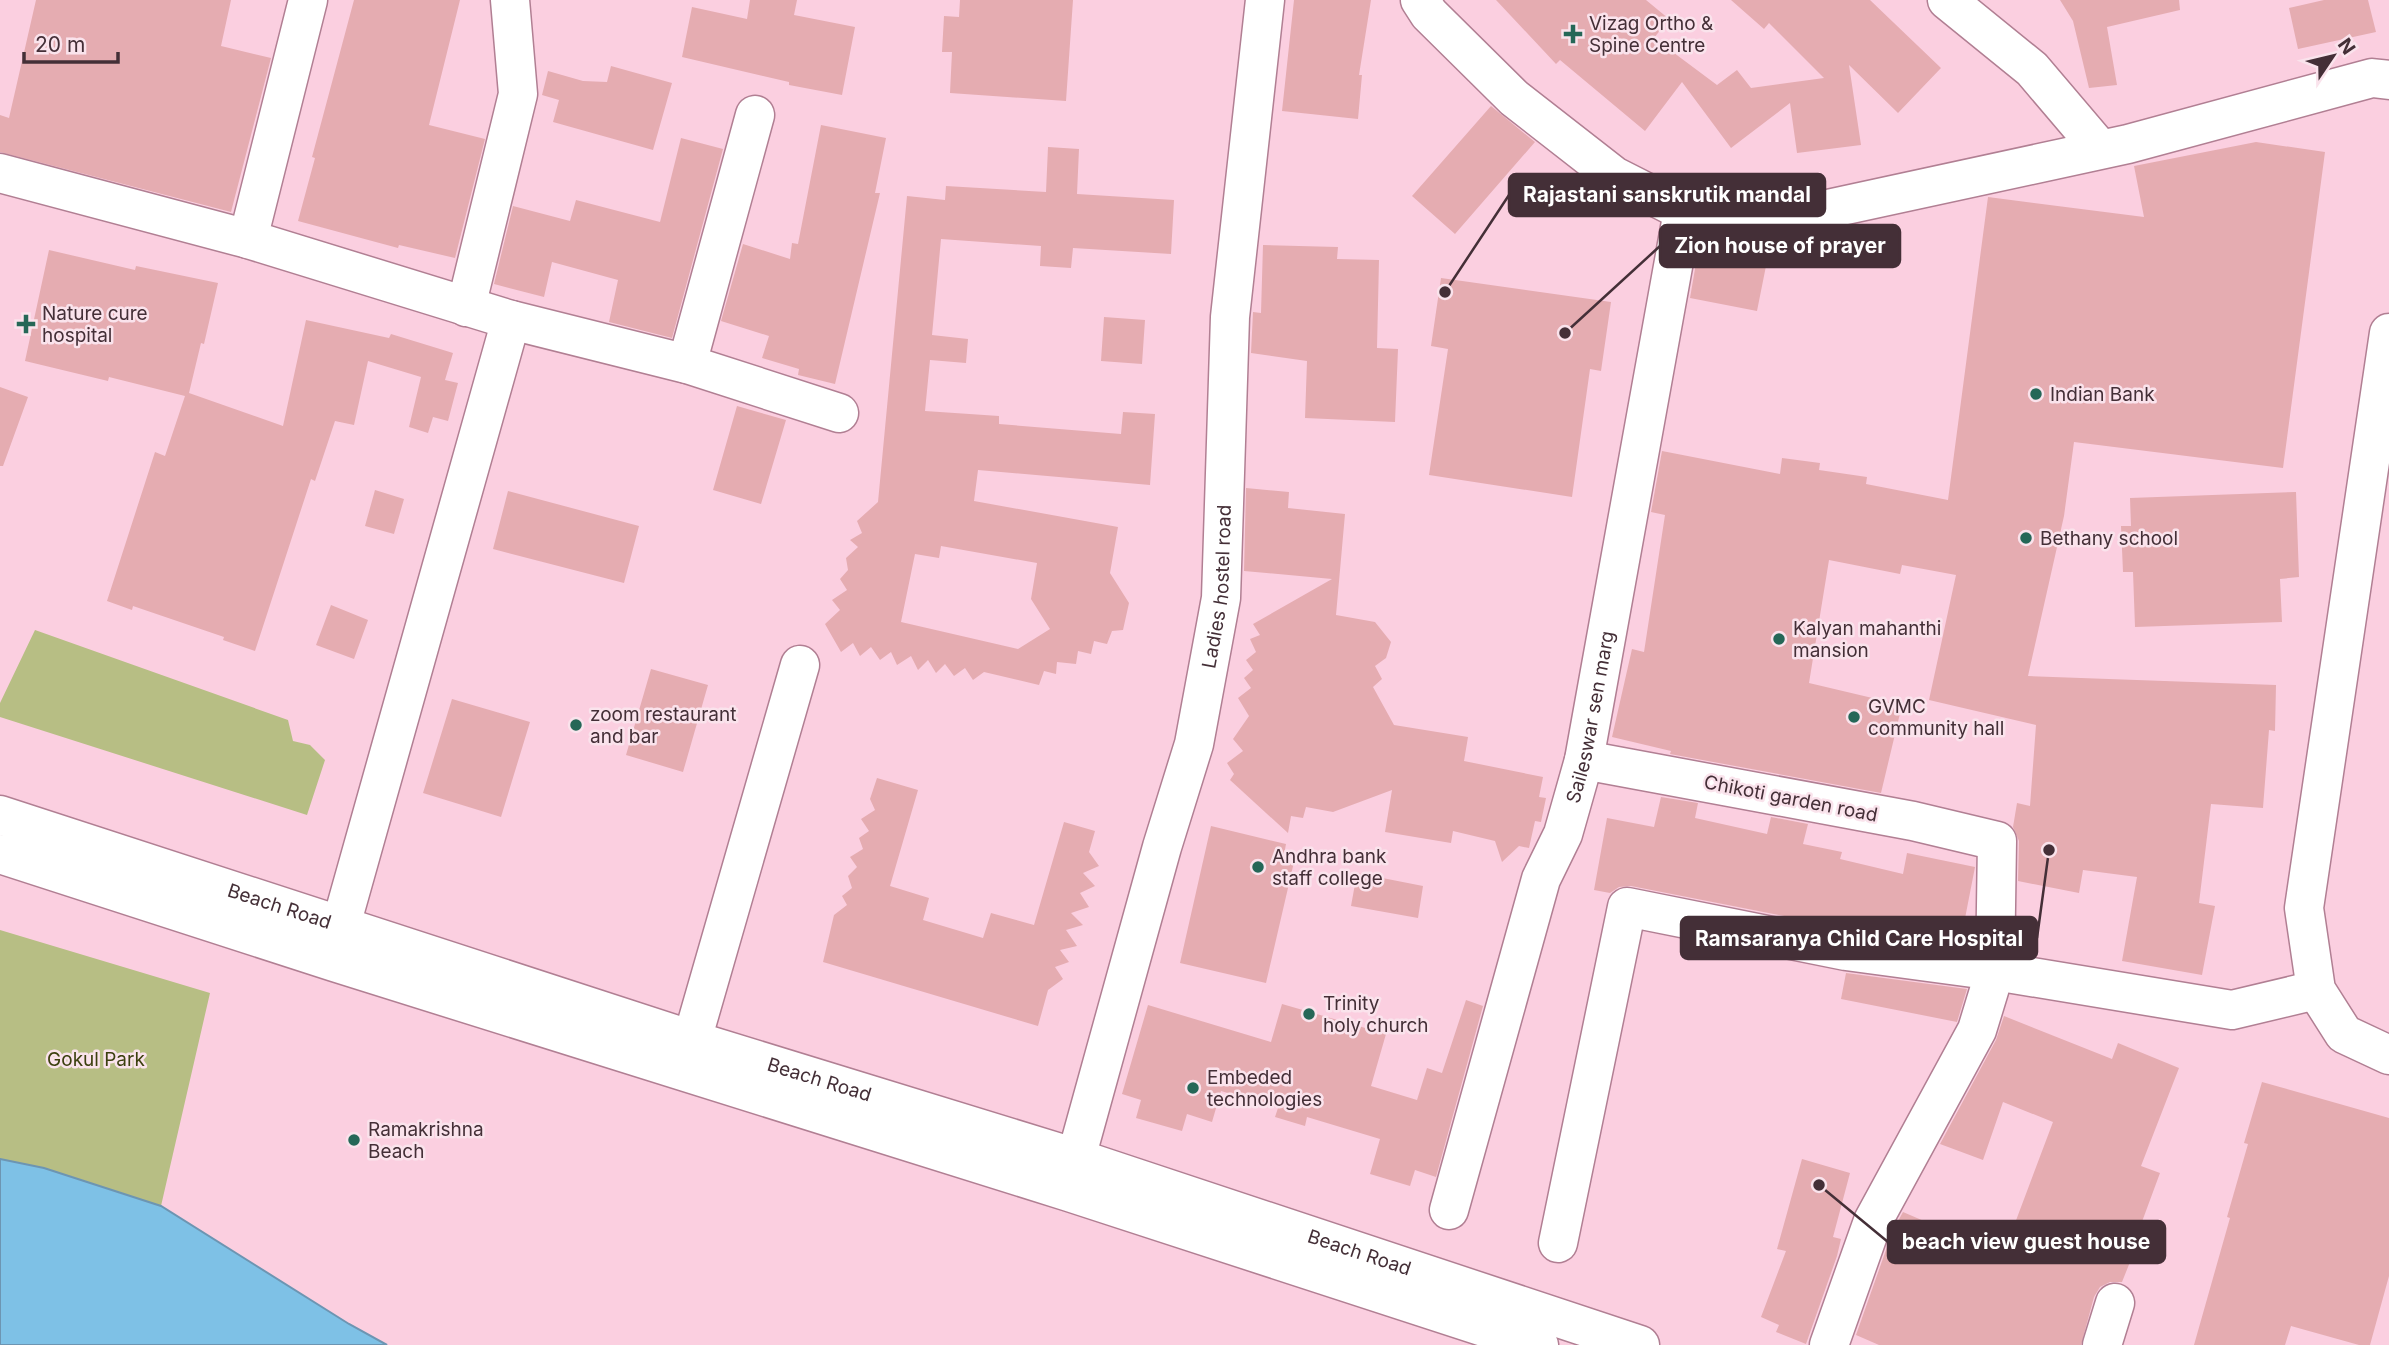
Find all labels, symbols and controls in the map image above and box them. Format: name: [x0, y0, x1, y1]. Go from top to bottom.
place label: Vizag Ortho & Spine Centre: [1589, 12, 1713, 57]
scale bar: [24, 21, 119, 65]
north arrow: [2298, 21, 2368, 91]
marker: Vizag Ortho & Spine Centre: [1563, 24, 1583, 44]
text: 20 m: [35, 32, 85, 57]
text: N: [2333, 34, 2360, 59]
callout: Rajastani sanskrutik mandal: [1509, 174, 1825, 216]
text: Rajastani sanskrutik mandal: [1523, 182, 1811, 207]
callout: Zion house of prayer: [1660, 225, 1900, 267]
text: Zion house of prayer: [1674, 233, 1886, 258]
place label: Nature cure hospital: [42, 302, 148, 347]
marker: Nature cure hospital: [16, 314, 36, 334]
place label: Indian Bank: [2050, 383, 2155, 406]
marker: Indian Bank: [2028, 386, 2044, 402]
street label: Ladies hostel road: [1197, 504, 1236, 670]
place label: Bethany school: [2040, 527, 2178, 550]
marker: Bethany school: [2018, 530, 2034, 546]
place label: Kalyan mahanthi mansion: [1793, 617, 1941, 662]
street label: Saileswar sen marg: [1561, 629, 1619, 806]
marker: Kalyan mahanthi mansion: [1771, 631, 1787, 647]
place label: GVMC community hall: [1868, 695, 2004, 740]
place label: zoom restaurant and bar: [590, 703, 736, 748]
marker: GVMC community hall: [1846, 709, 1862, 725]
marker: zoom restaurant and bar: [568, 717, 584, 733]
street label: Chikoti garden road: [1702, 770, 1880, 827]
place label: Andhra bank staff college: [1272, 845, 1387, 890]
marker: Andhra bank staff college: [1250, 859, 1266, 875]
street label: Beach Road: [225, 879, 334, 934]
callout: Ramsaranya Child Care Hospital: [1681, 917, 2037, 959]
text: Ramsaranya Child Care Hospital: [1695, 926, 2023, 951]
place label: Trinity holy church: [1323, 992, 1429, 1037]
marker: Trinity holy church: [1301, 1006, 1317, 1022]
park label: Gokul Park: [47, 1048, 146, 1071]
street label: Beach Road: [764, 1053, 874, 1106]
place label: Embeded technologies: [1207, 1066, 1322, 1111]
marker: Embeded technologies: [1185, 1080, 1201, 1096]
place label: Ramakrishna Beach: [368, 1118, 484, 1163]
marker: Ramakrishna Beach: [346, 1132, 362, 1148]
callout: beach view guest house: [1888, 1221, 2165, 1263]
street label: Beach Road: [1305, 1225, 1414, 1280]
text: beach view guest house: [1902, 1229, 2150, 1254]

